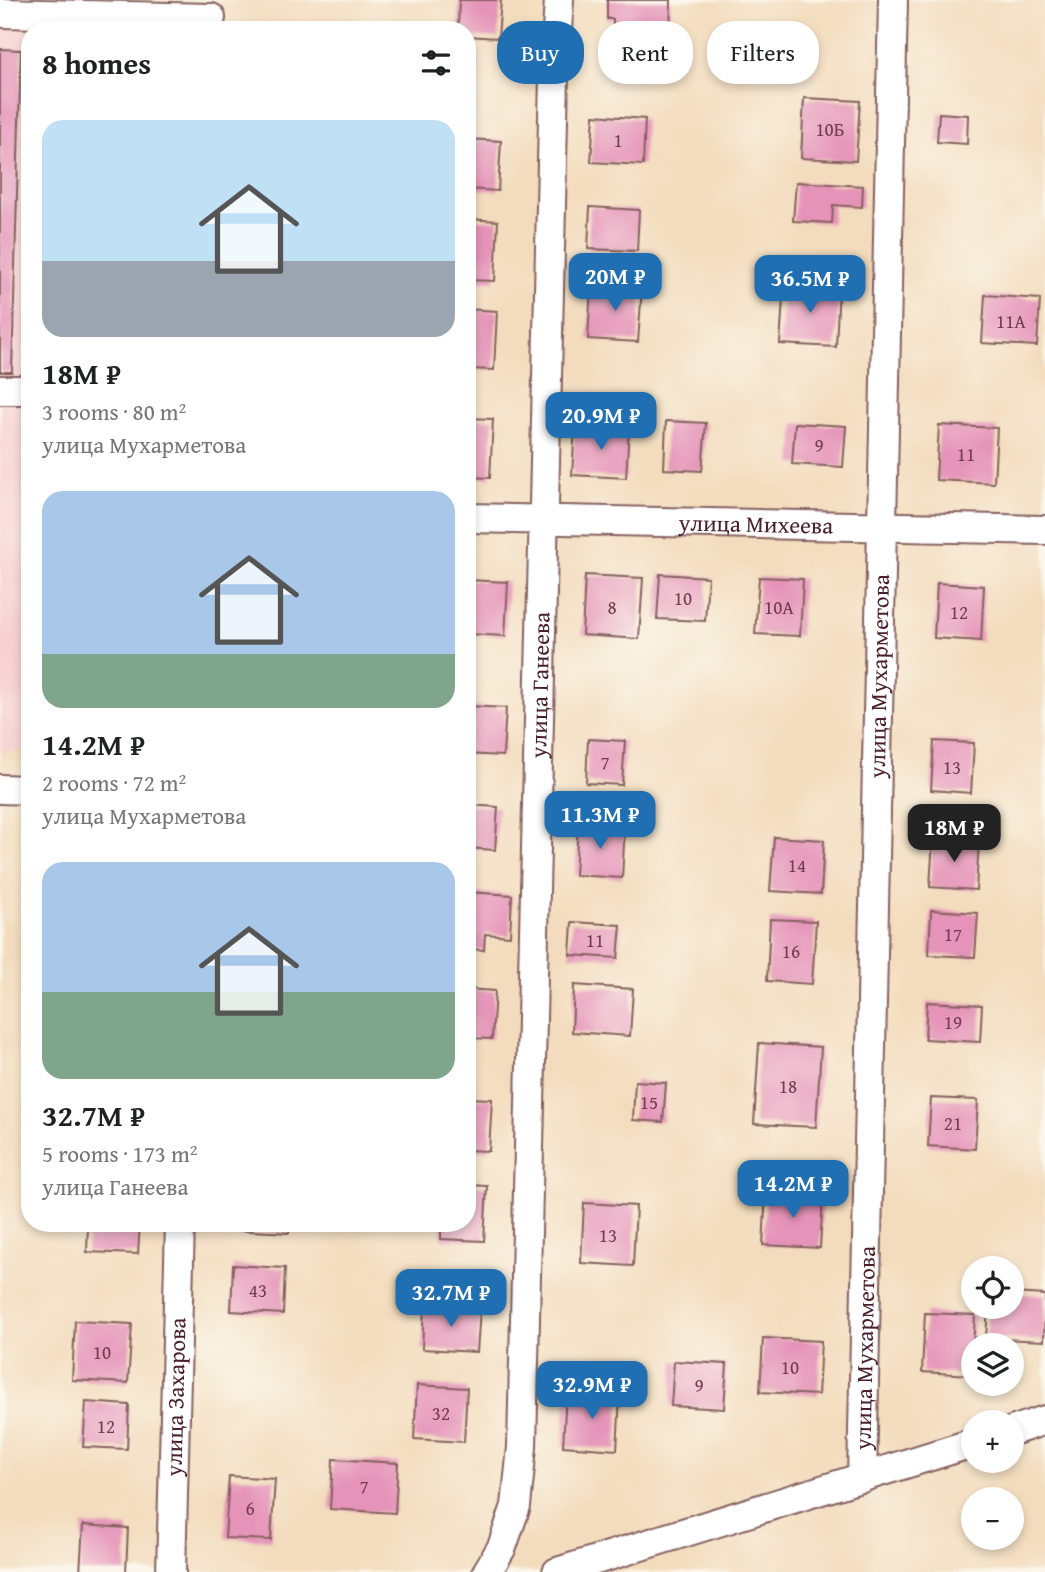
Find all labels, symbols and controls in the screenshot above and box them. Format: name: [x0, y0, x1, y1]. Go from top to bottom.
chip: Buy: [497, 21, 584, 84]
chip: Rent: [598, 21, 693, 84]
chip: Filters: [707, 21, 819, 84]
text: 8 homes: [42, 41, 151, 85]
icon: filters: [417, 44, 455, 82]
house number: 10Б: [815, 115, 845, 143]
house number: 1: [613, 126, 623, 154]
icon: home: [186, 166, 312, 292]
pin: 20M ₽: [566, 254, 664, 313]
pin: 36.5M ₽: [745, 256, 875, 315]
text: 20M ₽: [585, 259, 645, 292]
text: 36.5M ₽: [770, 261, 850, 294]
house number: 11А: [996, 307, 1026, 335]
text: 18M ₽: [42, 351, 121, 395]
pin: 20.9M ₽: [536, 392, 666, 452]
text: 3 rooms · 80 m²: [42, 395, 186, 428]
text: 20.9M ₽: [561, 398, 641, 431]
text: улица Мухарметова: [42, 428, 246, 461]
house number: 9: [814, 431, 824, 459]
house number: 11: [957, 440, 975, 468]
street label: улица Михеева: [677, 505, 834, 542]
icon: home: [186, 537, 312, 663]
street label: улица Мухарметова: [860, 574, 897, 780]
house number: 10: [674, 584, 692, 612]
house number: 8: [607, 593, 617, 621]
house number: 10А: [764, 593, 794, 621]
house number: 12: [950, 598, 968, 626]
street label: улица Ганеева: [521, 611, 558, 760]
text: 14.2M ₽: [42, 722, 145, 766]
house number: 7: [600, 748, 610, 776]
house number: 13: [943, 753, 961, 781]
text: 2 rooms · 72 m²: [42, 766, 186, 799]
pin: 11.3M ₽: [535, 792, 665, 851]
text: 11.3M ₽: [560, 797, 640, 830]
text: улица Мухарметова: [42, 799, 246, 832]
pin: 18M ₽: [905, 804, 1003, 864]
text: 18M ₽: [924, 810, 984, 843]
house number: 14: [788, 851, 806, 879]
icon: home: [186, 908, 312, 1034]
house number: 17: [944, 920, 962, 948]
house number: 11: [586, 926, 604, 954]
house number: 16: [782, 937, 800, 965]
house number: 19: [944, 1008, 962, 1036]
house number: 18: [779, 1072, 797, 1100]
house number: 15: [640, 1088, 658, 1116]
text: 32.7M ₽: [42, 1093, 145, 1137]
house number: 21: [944, 1109, 962, 1137]
text: 5 rooms · 173 m²: [42, 1137, 197, 1170]
pin: 14.2M ₽: [728, 1160, 858, 1220]
text: 14.2M ₽: [753, 1166, 833, 1199]
text: улица Ганеева: [42, 1170, 188, 1203]
house number: 13: [599, 1221, 617, 1249]
street label: улица Мухарметова: [846, 1245, 883, 1452]
map controls: [961, 1256, 1024, 1550]
button: locate: [961, 1256, 1024, 1319]
pin: 32.7M ₽: [386, 1270, 516, 1329]
text: 32.7M ₽: [411, 1275, 491, 1308]
house number: 43: [249, 1276, 267, 1304]
street label: улица Захарова: [156, 1317, 194, 1478]
button: layers: [961, 1333, 1024, 1396]
house number: 10: [93, 1338, 111, 1366]
house number: 10: [781, 1353, 799, 1381]
pin: 32.9M ₽: [527, 1362, 657, 1421]
text: 32.9M ₽: [552, 1367, 632, 1400]
house number: 9: [694, 1371, 704, 1399]
house number: 32: [432, 1399, 450, 1427]
button: +: [961, 1410, 1024, 1473]
house number: 12: [97, 1412, 115, 1440]
house number: 7: [359, 1472, 369, 1500]
button: −: [961, 1487, 1024, 1550]
house number: 6: [245, 1494, 255, 1522]

